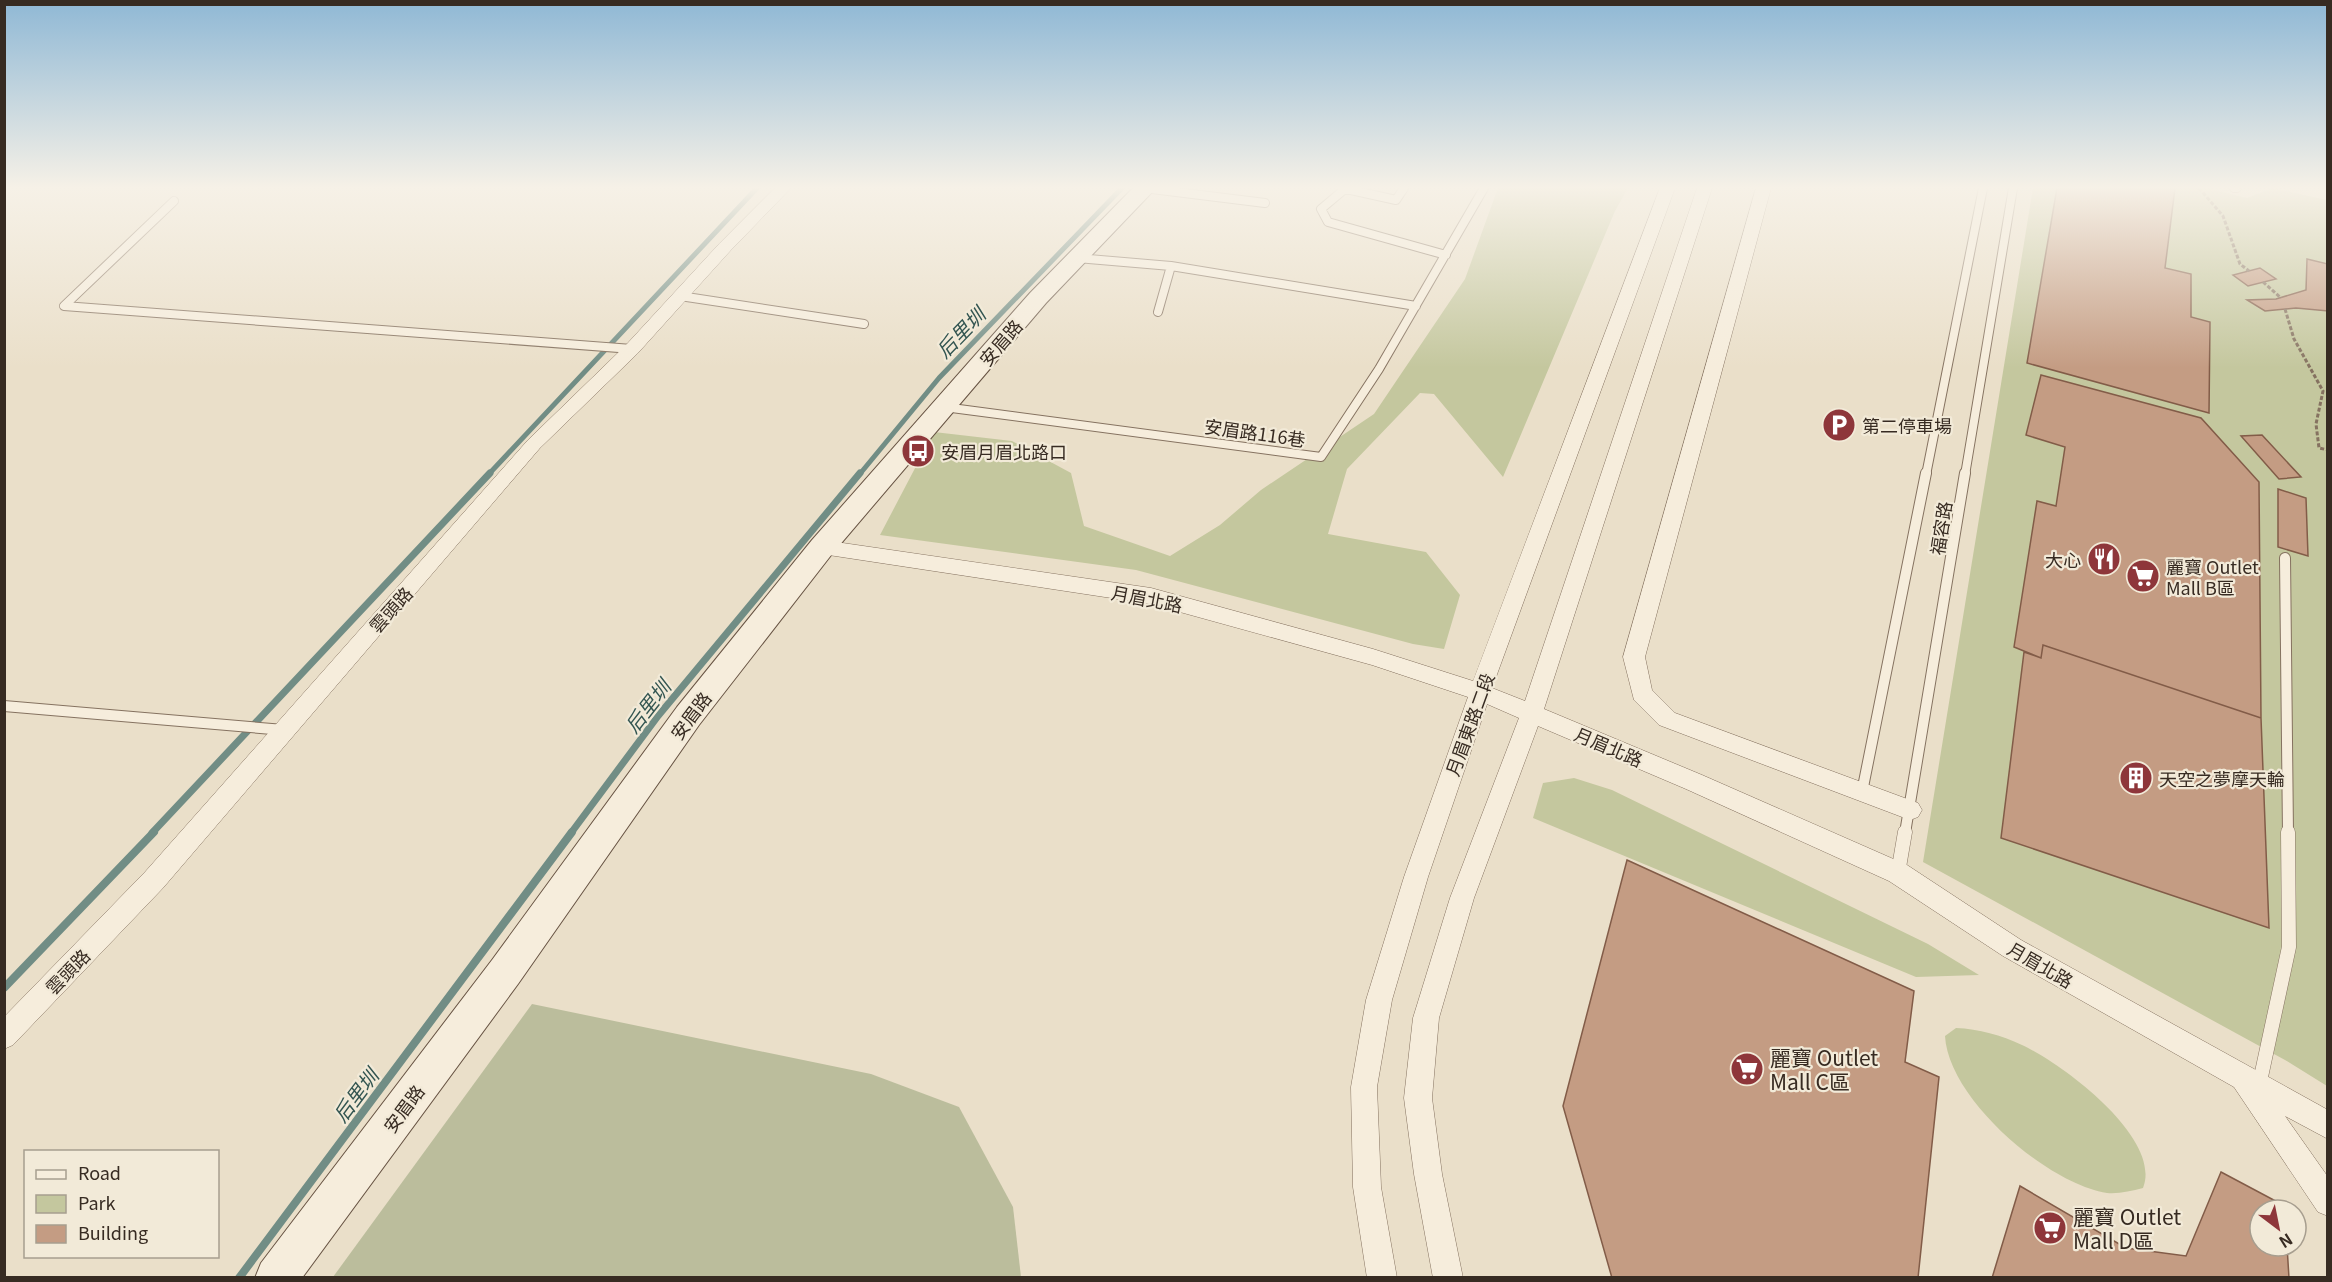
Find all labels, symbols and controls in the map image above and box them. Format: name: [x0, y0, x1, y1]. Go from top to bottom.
water label: 后里圳: [929, 298, 993, 364]
street label: 安眉路: [972, 313, 1028, 371]
parking icon: 第二停車場: [1821, 407, 1857, 443]
street label: 安眉路116巷: [1203, 412, 1307, 452]
place label: 第二停車場: [1862, 412, 1952, 438]
bus stop icon: 安眉月眉北路口: [900, 433, 936, 469]
place label: 安眉月眉北路口: [941, 438, 1067, 464]
street label: 福容路: [1923, 499, 1957, 557]
restaurant icon: 大心: [2086, 541, 2122, 577]
place label: 大心: [2045, 546, 2081, 572]
place label: 麗寶 Outlet Mall B區: [2166, 553, 2259, 600]
supermarket icon: 麗寶 Outlet Mall B區: [2125, 558, 2161, 594]
street label: 月眉北路: [1109, 578, 1185, 618]
street label: 雲頭路: [362, 580, 418, 638]
street label: 月眉東路二段: [1438, 669, 1500, 779]
water label: 后里圳: [617, 671, 679, 739]
street label: 安眉路: [663, 686, 717, 744]
street label: 月眉北路: [1571, 720, 1647, 772]
building icon: 天空之夢摩天輪: [2118, 760, 2154, 796]
place label: 天空之夢摩天輪: [2159, 765, 2285, 791]
street label: 月眉北路: [2003, 935, 2079, 993]
street label: 雲頭路: [39, 943, 95, 999]
place label: 麗寶 Outlet Mall C區: [1770, 1042, 1878, 1096]
supermarket icon: 麗寶 Outlet Mall C區: [1729, 1051, 1765, 1087]
water label: 后里圳: [325, 1060, 386, 1128]
street label: 安眉路: [376, 1079, 430, 1137]
legend: [24, 1150, 219, 1258]
text: Road: [78, 1159, 121, 1185]
text: Park: [78, 1189, 116, 1215]
north arrow: [2248, 1198, 2308, 1258]
place label: 麗寶 Outlet Mall D區: [2073, 1201, 2181, 1255]
supermarket icon: 麗寶 Outlet Mall D區: [2032, 1210, 2068, 1246]
text: Building: [78, 1219, 148, 1245]
text: N: [2275, 1228, 2298, 1255]

